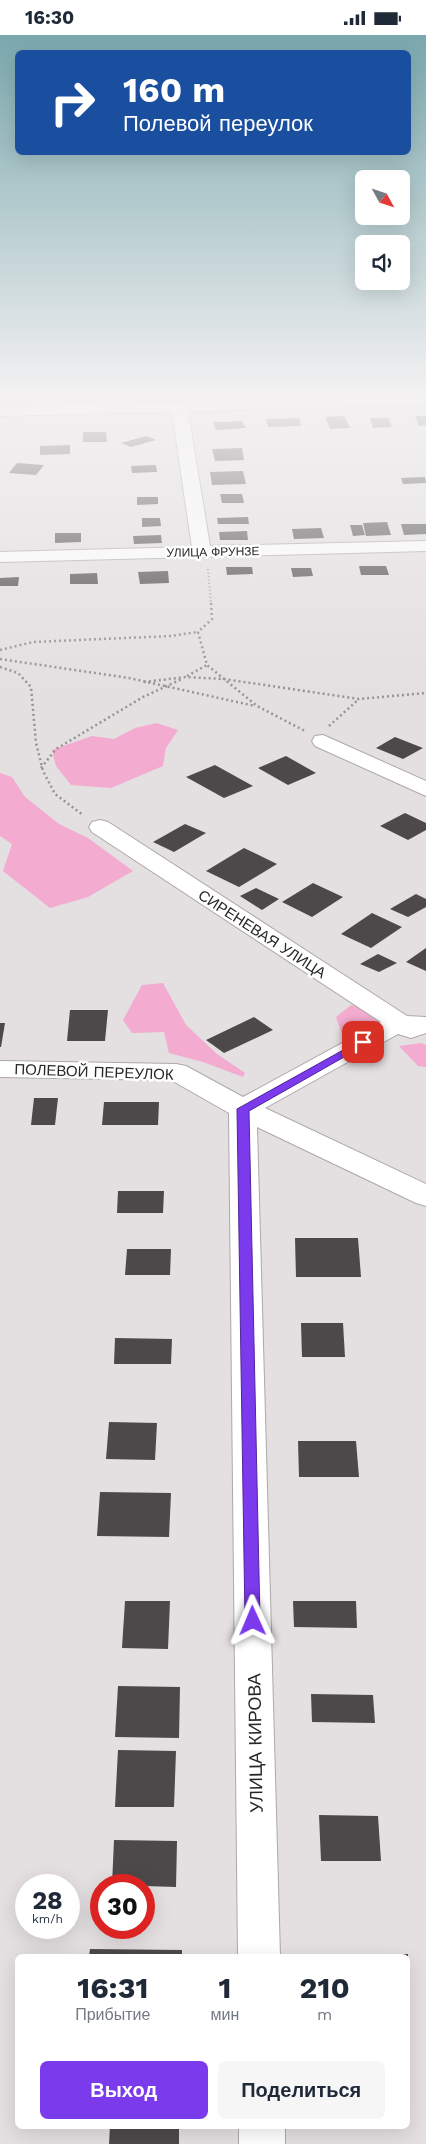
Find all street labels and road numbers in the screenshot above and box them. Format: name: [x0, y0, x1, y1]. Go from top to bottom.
street label: УЛИЦА ФРУНЗЕ: [166, 544, 260, 560]
street label: СИРЕНЕВАЯ УЛИЦА: [195, 886, 329, 982]
street label: ПОЛЕВОЙ ПЕРЕУЛОК: [14, 1060, 174, 1084]
street label: УЛИЦА КИРОВА: [243, 1673, 267, 1813]

